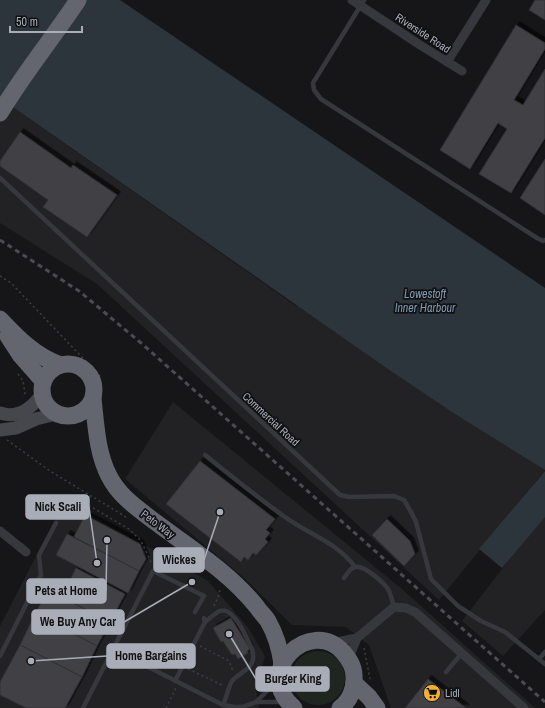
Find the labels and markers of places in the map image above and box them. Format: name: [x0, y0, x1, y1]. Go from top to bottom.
callout: Nick Scali: [26, 495, 89, 519]
callout: Wickes: [154, 548, 204, 572]
callout: Pets at Home: [27, 579, 106, 603]
callout: We Buy Any Car: [32, 610, 124, 634]
callout: Home Bargains: [107, 644, 195, 668]
callout: Burger King: [256, 667, 329, 691]
supermarket icon: Lidl: [422, 683, 442, 703]
place label: Lidl: [445, 686, 460, 700]

